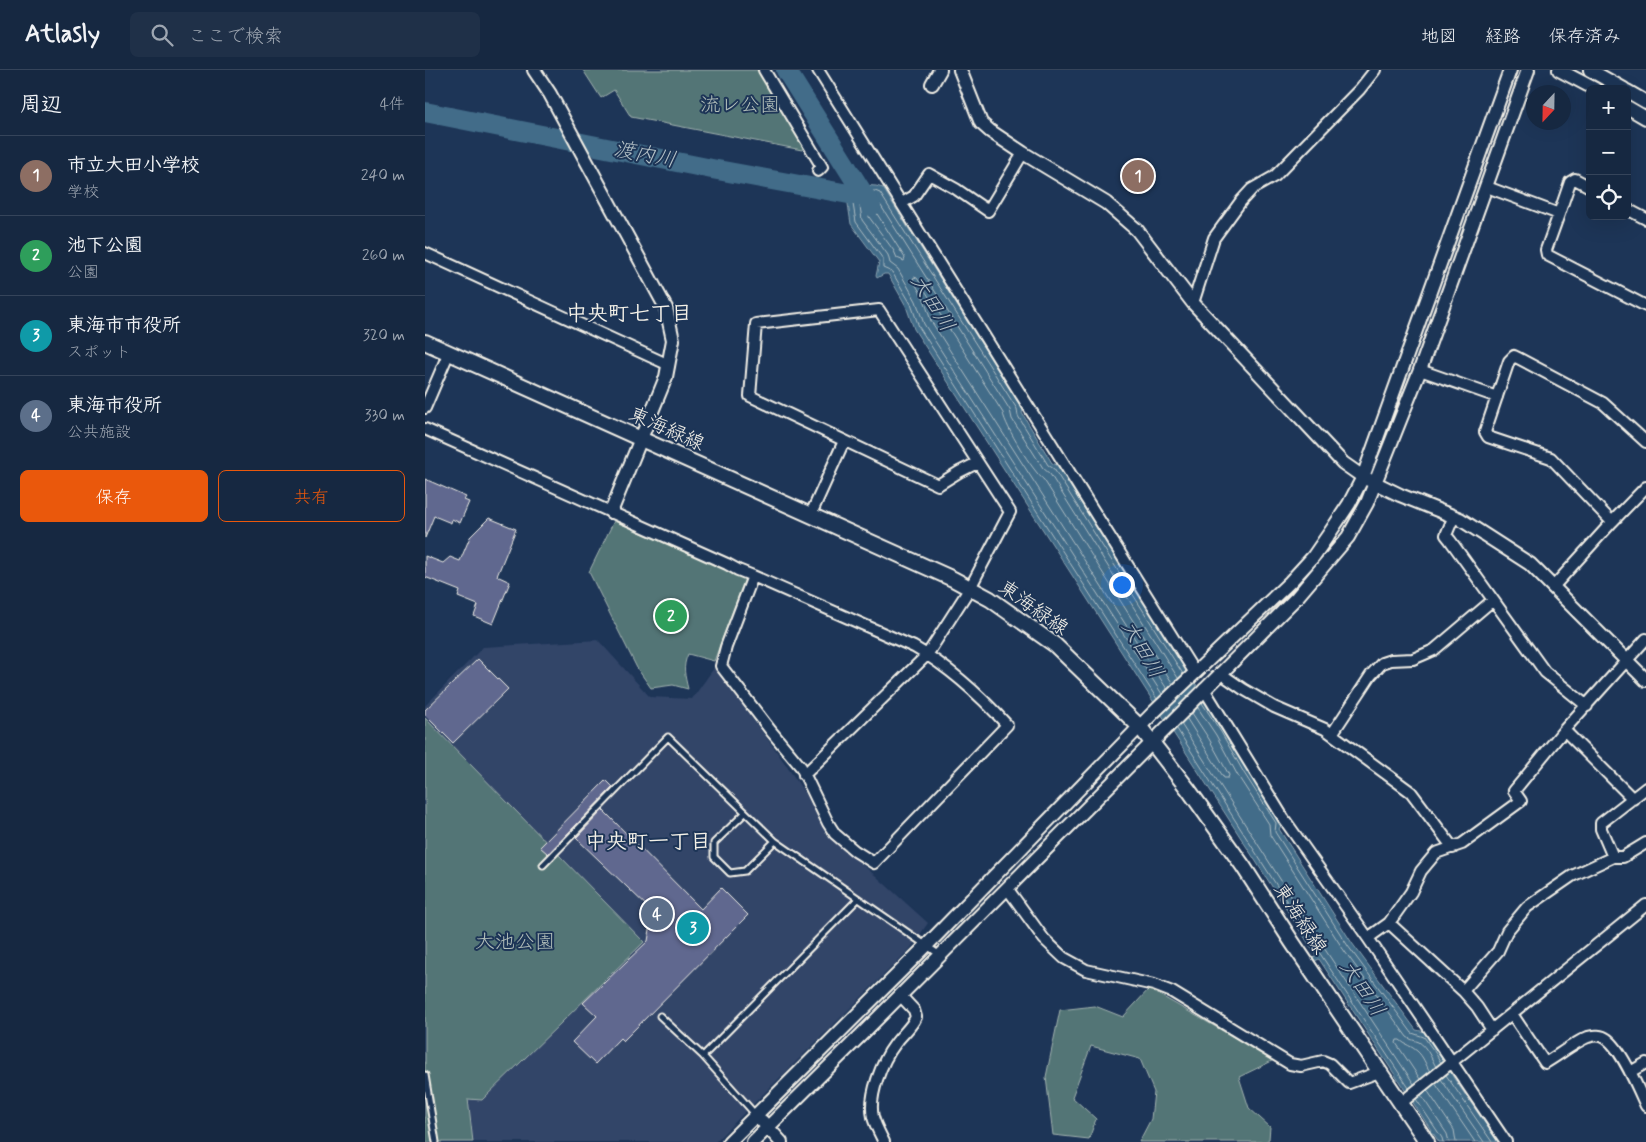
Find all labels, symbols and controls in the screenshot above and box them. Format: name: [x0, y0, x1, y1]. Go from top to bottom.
search box: [130, 12, 480, 57]
text: Atlasly: [25, 19, 100, 50]
icon: search: [148, 21, 176, 49]
text: ここで検索: [188, 24, 283, 49]
text: 地図: [1421, 25, 1457, 49]
text: 経路: [1485, 25, 1521, 49]
text: 保存済み: [1549, 25, 1621, 49]
north arrow: [1526, 85, 1571, 130]
map controls: [1586, 85, 1631, 220]
button: +: [1586, 85, 1631, 130]
text: 周辺: [20, 91, 62, 119]
park label: 流レ公園: [700, 92, 780, 119]
text: 4件: [380, 94, 405, 115]
button: −: [1586, 130, 1631, 175]
water label: 渡内川: [611, 135, 678, 175]
text: 市立大田小学校: [67, 153, 200, 178]
pin: 1: [1122, 157, 1154, 195]
text: 1: [32, 165, 40, 186]
text: 240 m: [361, 165, 405, 186]
button: locate: [1586, 175, 1631, 220]
text: 学校: [67, 182, 99, 203]
text: 池下公園: [67, 233, 143, 258]
text: 2: [32, 245, 40, 266]
text: 260 m: [362, 245, 405, 266]
text: 公園: [67, 262, 99, 283]
water label: 大田川: [904, 269, 961, 338]
district label: 中央町七丁目: [566, 300, 692, 328]
text: 東海市市役所: [67, 313, 181, 338]
text: 3: [32, 325, 40, 346]
text: 320 m: [363, 325, 405, 346]
text: スポット: [67, 342, 131, 363]
text: 東海市役所: [67, 393, 162, 418]
street label: 東海緑線: [624, 401, 708, 458]
text: 4: [31, 405, 41, 426]
text: 330 m: [364, 405, 405, 426]
text: 公共施設: [67, 422, 131, 443]
button: 保存: [20, 470, 208, 522]
button: 共有: [218, 470, 405, 522]
your location: [1109, 572, 1135, 598]
street label: 東海緑線: [993, 574, 1074, 642]
pin: 2: [655, 597, 687, 635]
water label: 大田川: [1114, 615, 1170, 684]
district label: 中央町一丁目: [585, 828, 711, 856]
street label: 東海緑線: [1267, 878, 1333, 960]
pin: 4: [641, 895, 673, 933]
pin: 3: [677, 909, 709, 947]
park label: 大池公園: [475, 929, 555, 956]
water label: 大田川: [1333, 955, 1391, 1023]

